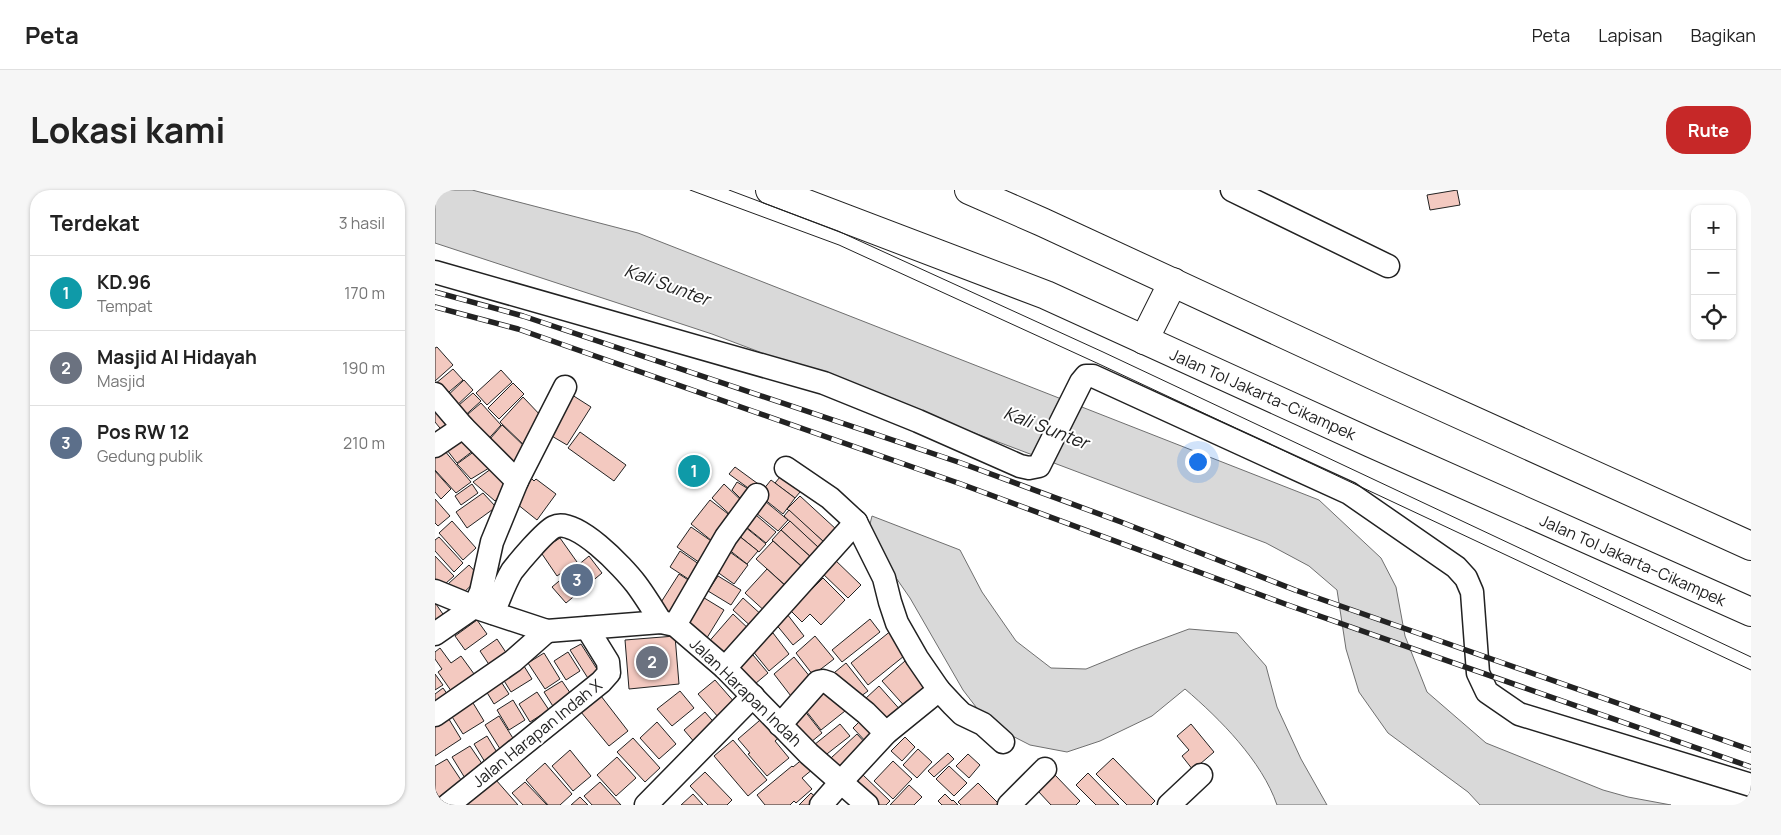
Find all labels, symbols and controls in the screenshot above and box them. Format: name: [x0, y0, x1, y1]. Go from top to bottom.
text: Peta: [25, 18, 79, 51]
text: Peta: [1532, 23, 1570, 47]
text: Lapisan: [1598, 23, 1662, 47]
text: Bagikan: [1690, 23, 1756, 47]
text: Lokasi kami: [30, 106, 225, 154]
button: Rute: [1666, 106, 1751, 154]
map controls: [1691, 205, 1736, 340]
button: +: [1691, 205, 1736, 250]
text: Terdekat: [50, 209, 140, 237]
text: 3 hasil: [339, 212, 385, 234]
button: −: [1691, 250, 1736, 295]
water label: Kali Sunter: [621, 258, 716, 311]
text: KD.96: [97, 269, 151, 295]
text: 1: [62, 282, 70, 304]
text: 170 m: [344, 282, 385, 304]
text: Tempat: [97, 295, 153, 317]
button: locate: [1691, 295, 1736, 340]
street label: Jalan Tol Jakarta–Cikampek: [1167, 343, 1360, 445]
text: Masjid Al Hidayah: [97, 344, 257, 370]
text: 2: [61, 357, 71, 379]
text: 190 m: [342, 357, 385, 379]
text: Masjid: [97, 370, 145, 392]
water label: Kali Sunter: [1000, 400, 1095, 455]
text: Pos RW 12: [97, 419, 189, 445]
text: 3: [61, 432, 71, 454]
text: 210 m: [343, 432, 385, 454]
text: Gedung publik: [97, 445, 203, 467]
your location: [1185, 449, 1211, 475]
pin: 1: [678, 452, 710, 490]
street label: Jalan Tol Jakarta–Cikampek: [1537, 509, 1730, 611]
pin: 3: [561, 561, 593, 599]
street label: Jalan Harapan Indah: [685, 633, 807, 751]
pin: 2: [636, 643, 668, 681]
street label: Jalan Harapan Indah X: [468, 674, 607, 792]

